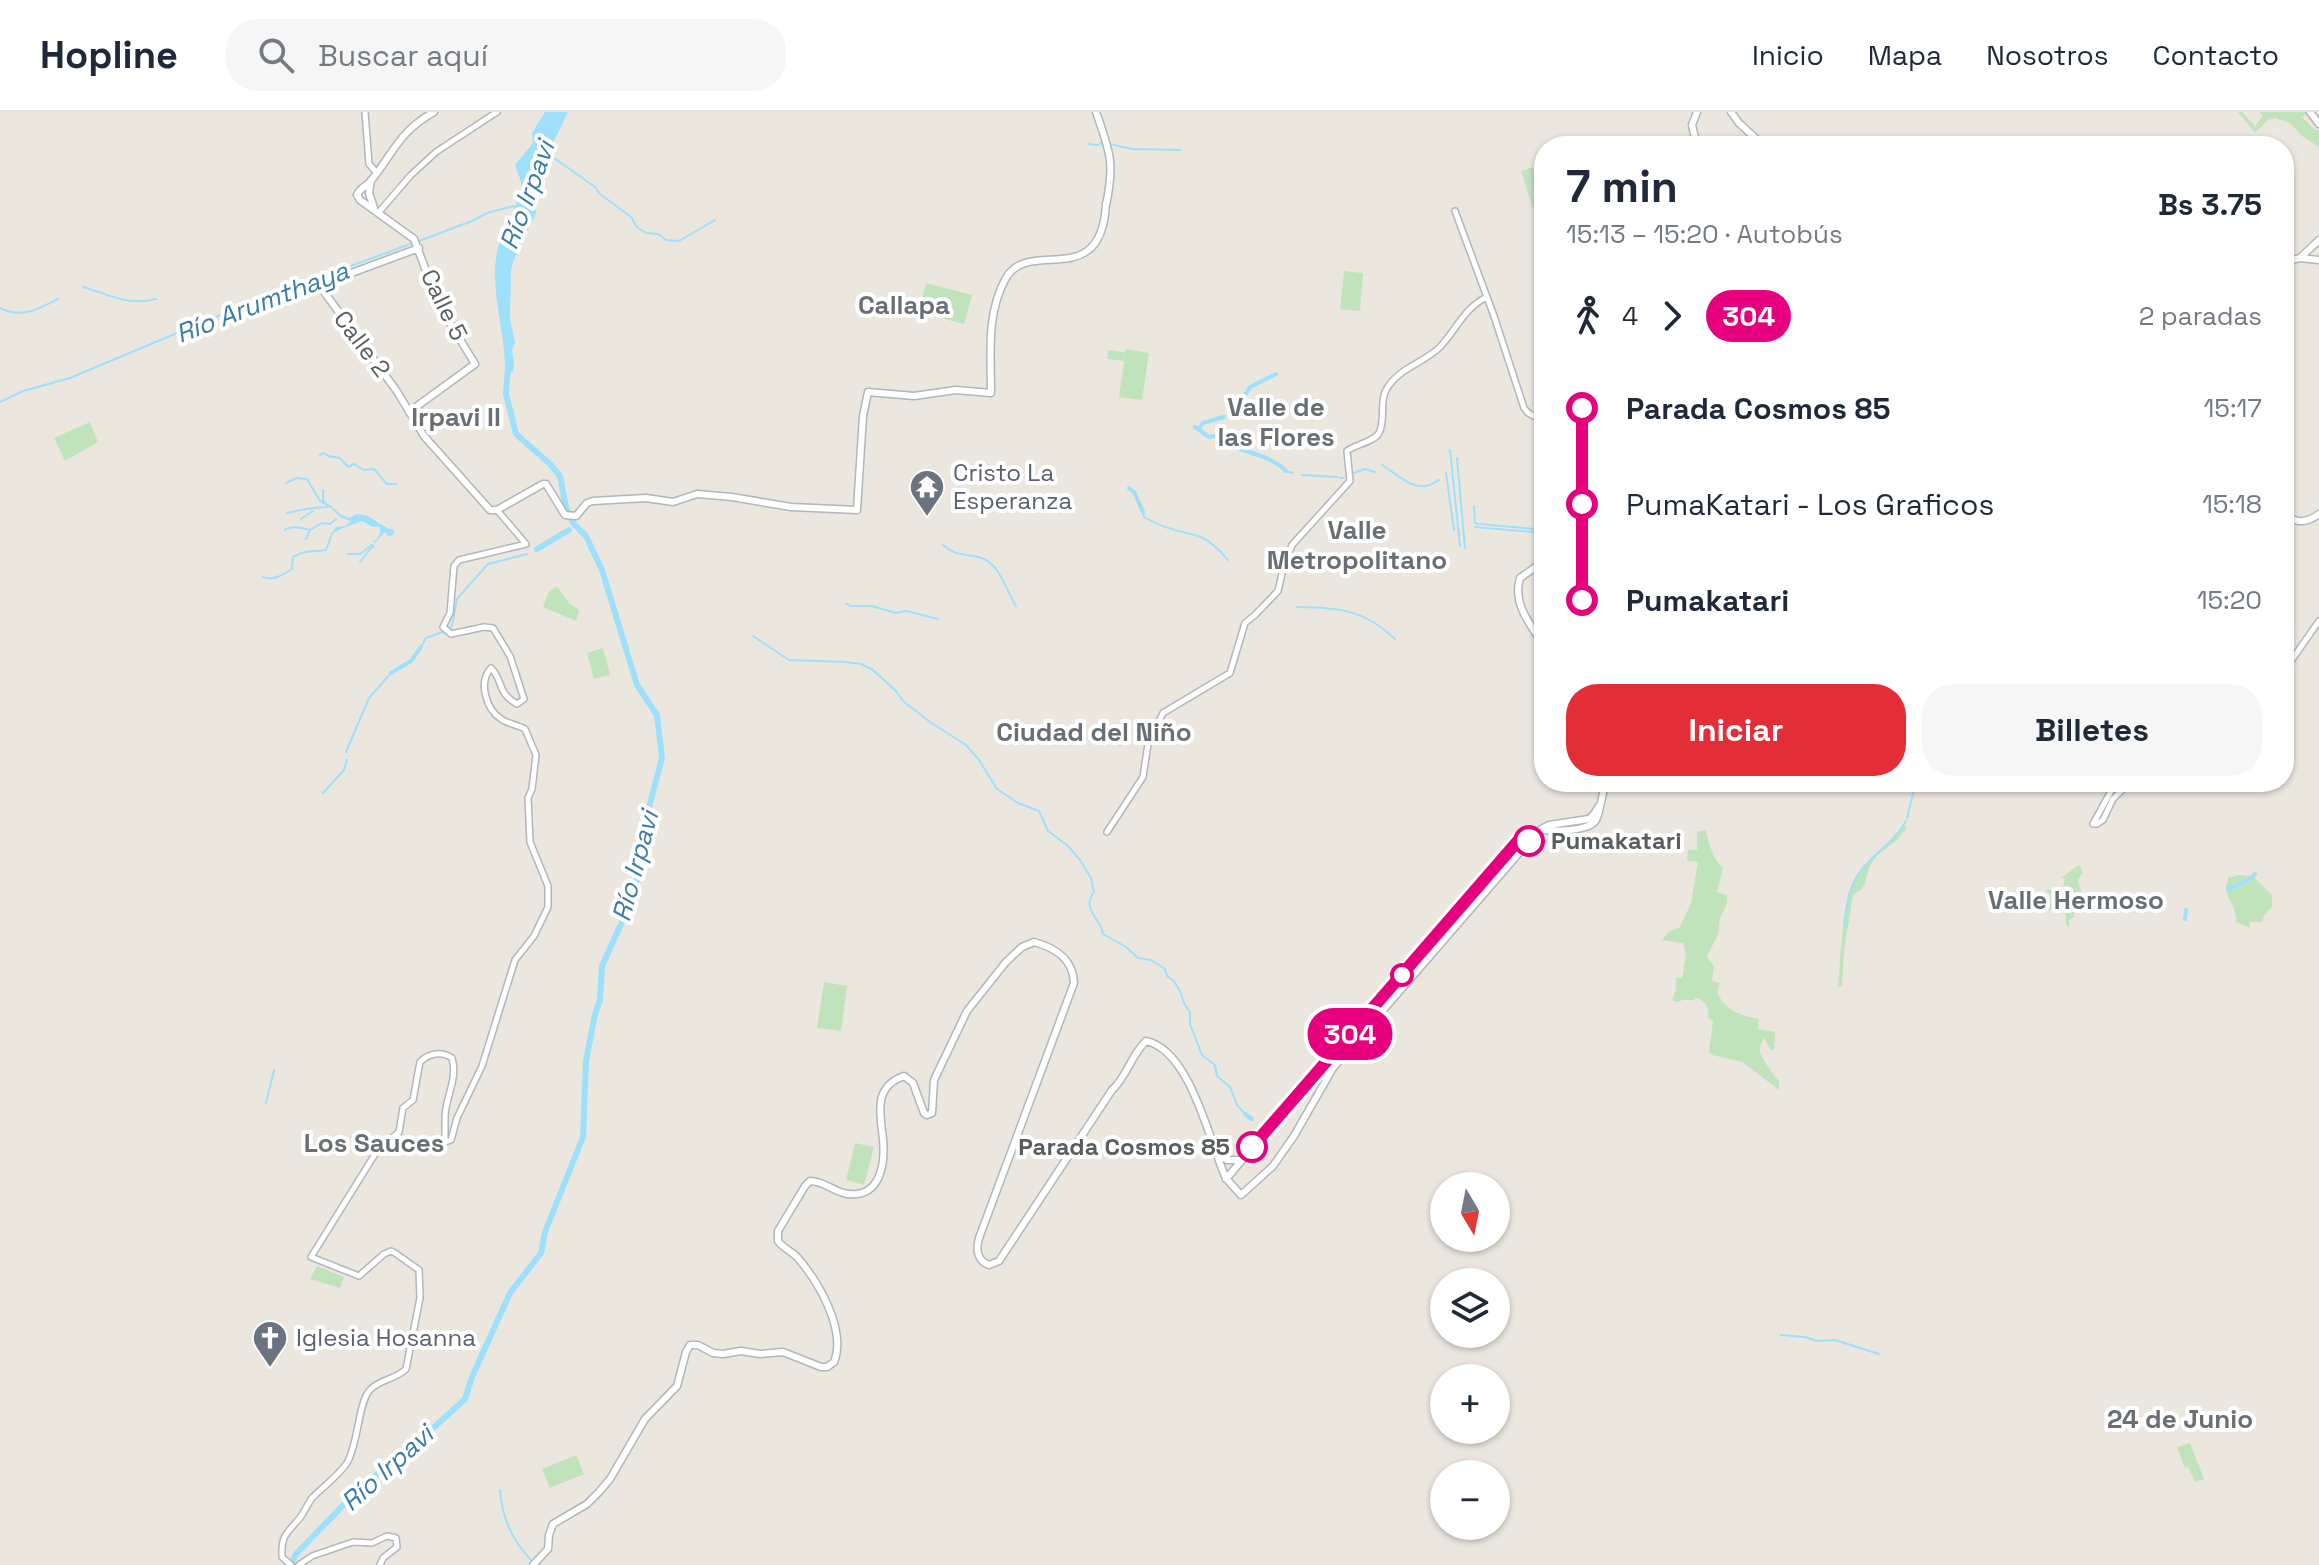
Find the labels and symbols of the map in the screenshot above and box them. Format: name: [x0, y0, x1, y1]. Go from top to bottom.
water label: Río Irpavi: [492, 134, 563, 254]
water label: Río Arumthaya: [171, 253, 354, 351]
street label: Calle 5: [414, 264, 475, 346]
district label: Callapa: [858, 288, 950, 322]
street label: Calle 2: [327, 304, 398, 383]
district label: Valle de las Flores: [1217, 390, 1335, 454]
district label: Irpavi II: [411, 400, 501, 434]
place label: Cristo La Esperanza: [953, 457, 1072, 516]
temple icon: Cristo La Esperanza: [908, 468, 946, 518]
district label: Valle Metropolitano: [1267, 513, 1447, 577]
district label: Ciudad del Niño: [996, 715, 1192, 749]
water label: Río Irpavi: [604, 804, 667, 925]
place label: Pumakatari: [1551, 825, 1682, 856]
marker: Pumakatari: [1514, 826, 1544, 856]
district label: Valle Hermoso: [1988, 883, 2164, 917]
unlabelled marker: [1391, 964, 1413, 986]
line badge: 304: [1304, 1008, 1396, 1060]
district label: Los Sauces: [304, 1126, 444, 1160]
place label: Parada Cosmos 85: [1018, 1131, 1230, 1162]
marker: Parada Cosmos 85: [1237, 1132, 1267, 1162]
north arrow: [1430, 1172, 1510, 1252]
church icon: Iglesia Hosanna: [251, 1319, 289, 1369]
place label: Iglesia Hosanna: [296, 1322, 476, 1353]
district label: 24 de Junio: [2107, 1402, 2253, 1436]
water label: Río Irpavi: [334, 1416, 442, 1518]

